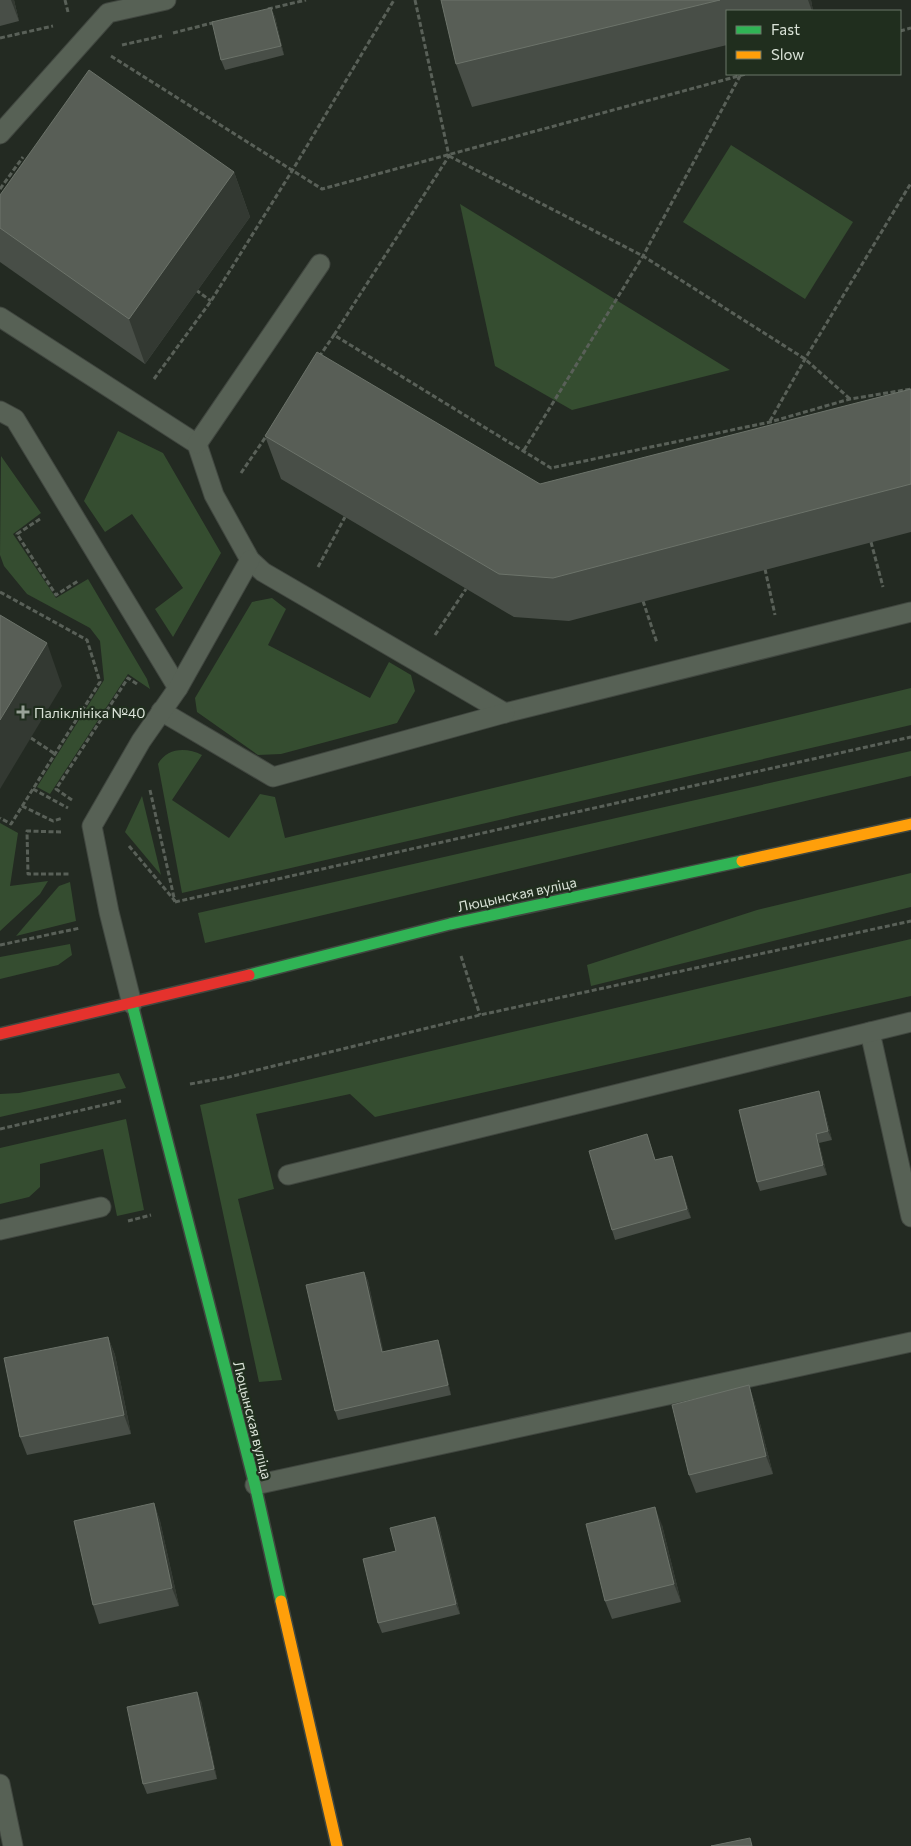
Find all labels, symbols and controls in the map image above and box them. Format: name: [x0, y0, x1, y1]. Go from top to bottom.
legend: [726, 10, 901, 75]
text: Fast: [771, 20, 800, 38]
text: Slow: [771, 45, 804, 63]
place label: Паліклініка №40: [34, 704, 146, 721]
marker: Паліклініка №40: [16, 705, 30, 719]
street label: Люцынская вуліца: [456, 873, 578, 915]
street label: Люцынская вуліца: [230, 1359, 276, 1481]

